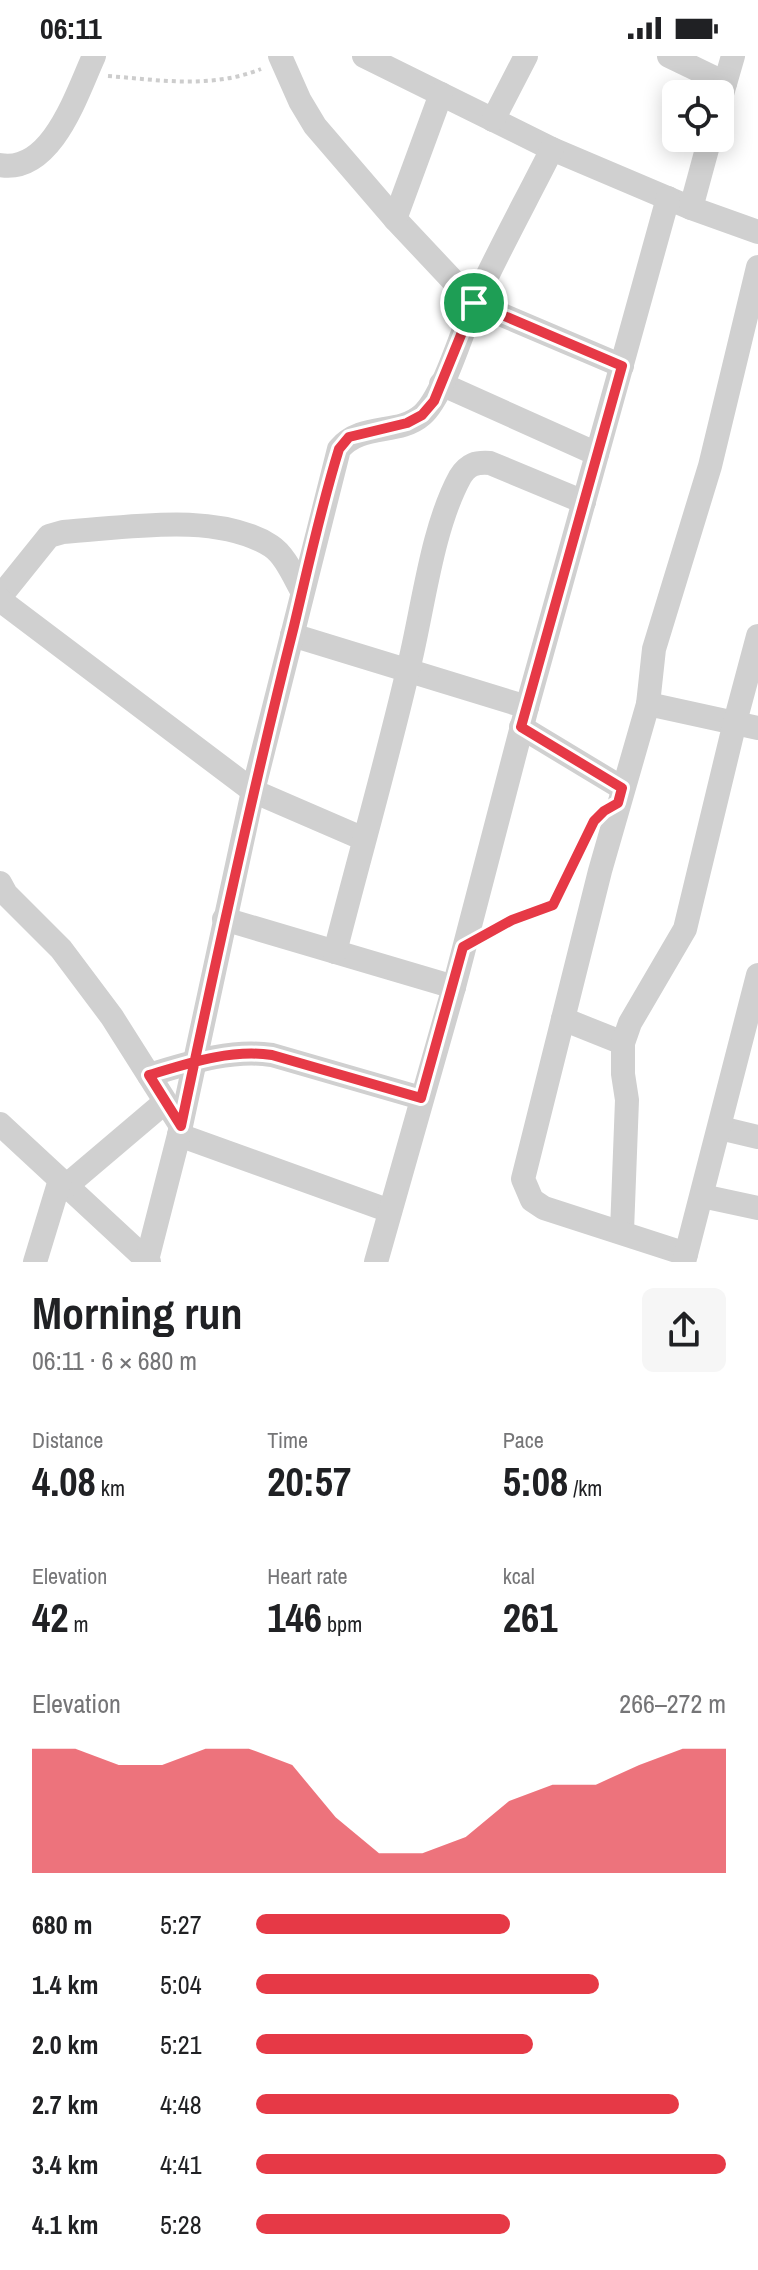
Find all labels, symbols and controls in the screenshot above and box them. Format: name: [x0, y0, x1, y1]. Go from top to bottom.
text: 06:11: [40, 8, 102, 48]
map controls: [662, 80, 734, 152]
button: locate: [662, 80, 734, 152]
pin: [440, 269, 508, 337]
icon: arrive: [452, 281, 496, 325]
text: Morning run: [32, 1283, 242, 1343]
button: share: [642, 1288, 726, 1372]
text: 06:11 · 6 × 680 m: [32, 1343, 197, 1378]
text: Distance: [32, 1425, 103, 1455]
text: Time: [267, 1425, 308, 1455]
text: Pace: [503, 1425, 544, 1455]
text: 4.08: [32, 1455, 96, 1508]
text: 20:57: [267, 1455, 351, 1508]
text: 5:08: [503, 1455, 568, 1508]
text: km: [96, 1473, 125, 1503]
text: /km: [568, 1473, 602, 1503]
text: Elevation: [32, 1561, 107, 1591]
text: Heart rate: [267, 1561, 348, 1591]
text: kcal: [503, 1561, 535, 1591]
text: 42: [32, 1591, 68, 1644]
text: 146: [267, 1591, 322, 1644]
text: 261: [503, 1591, 557, 1644]
text: m: [68, 1609, 89, 1639]
text: bpm: [322, 1609, 362, 1639]
text: Elevation: [32, 1686, 121, 1721]
text: 266–272 m: [619, 1686, 726, 1721]
text: 680 m: [32, 1907, 92, 1942]
text: 5:27: [160, 1907, 202, 1942]
text: 1.4 km: [32, 1967, 98, 2002]
text: 5:04: [160, 1967, 202, 2002]
text: 2.0 km: [32, 2027, 98, 2062]
text: 5:21: [160, 2027, 202, 2062]
text: 2.7 km: [32, 2087, 98, 2122]
text: 4:48: [160, 2087, 202, 2122]
text: 3.4 km: [32, 2147, 98, 2182]
text: 4:41: [160, 2147, 202, 2182]
text: 4.1 km: [32, 2207, 98, 2242]
text: 5:28: [160, 2207, 202, 2242]

